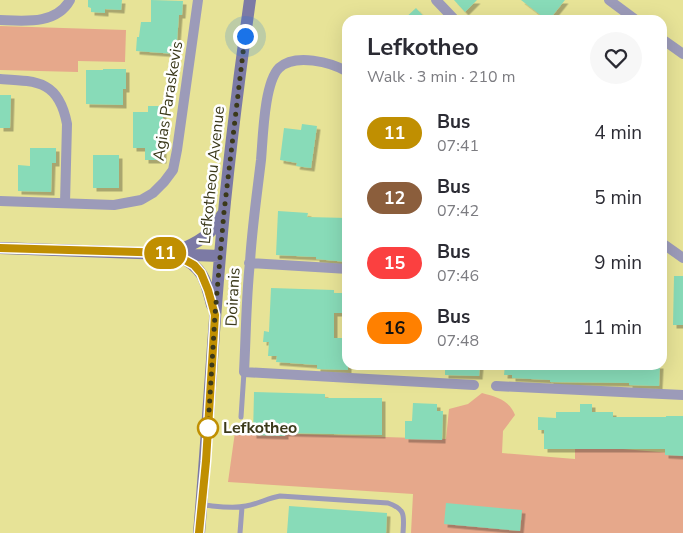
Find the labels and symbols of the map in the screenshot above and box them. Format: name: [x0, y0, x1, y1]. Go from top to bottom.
your location: [233, 24, 258, 49]
street label: Agias Paraskevis: [148, 40, 188, 162]
street label: Lefkotheou Avenue: [194, 105, 230, 245]
line badge: 11: [142, 237, 188, 269]
street label: Doiranis: [220, 267, 246, 327]
marker: Lefkotheo: [197, 417, 219, 439]
place label: Lefkotheo: [223, 417, 297, 439]

